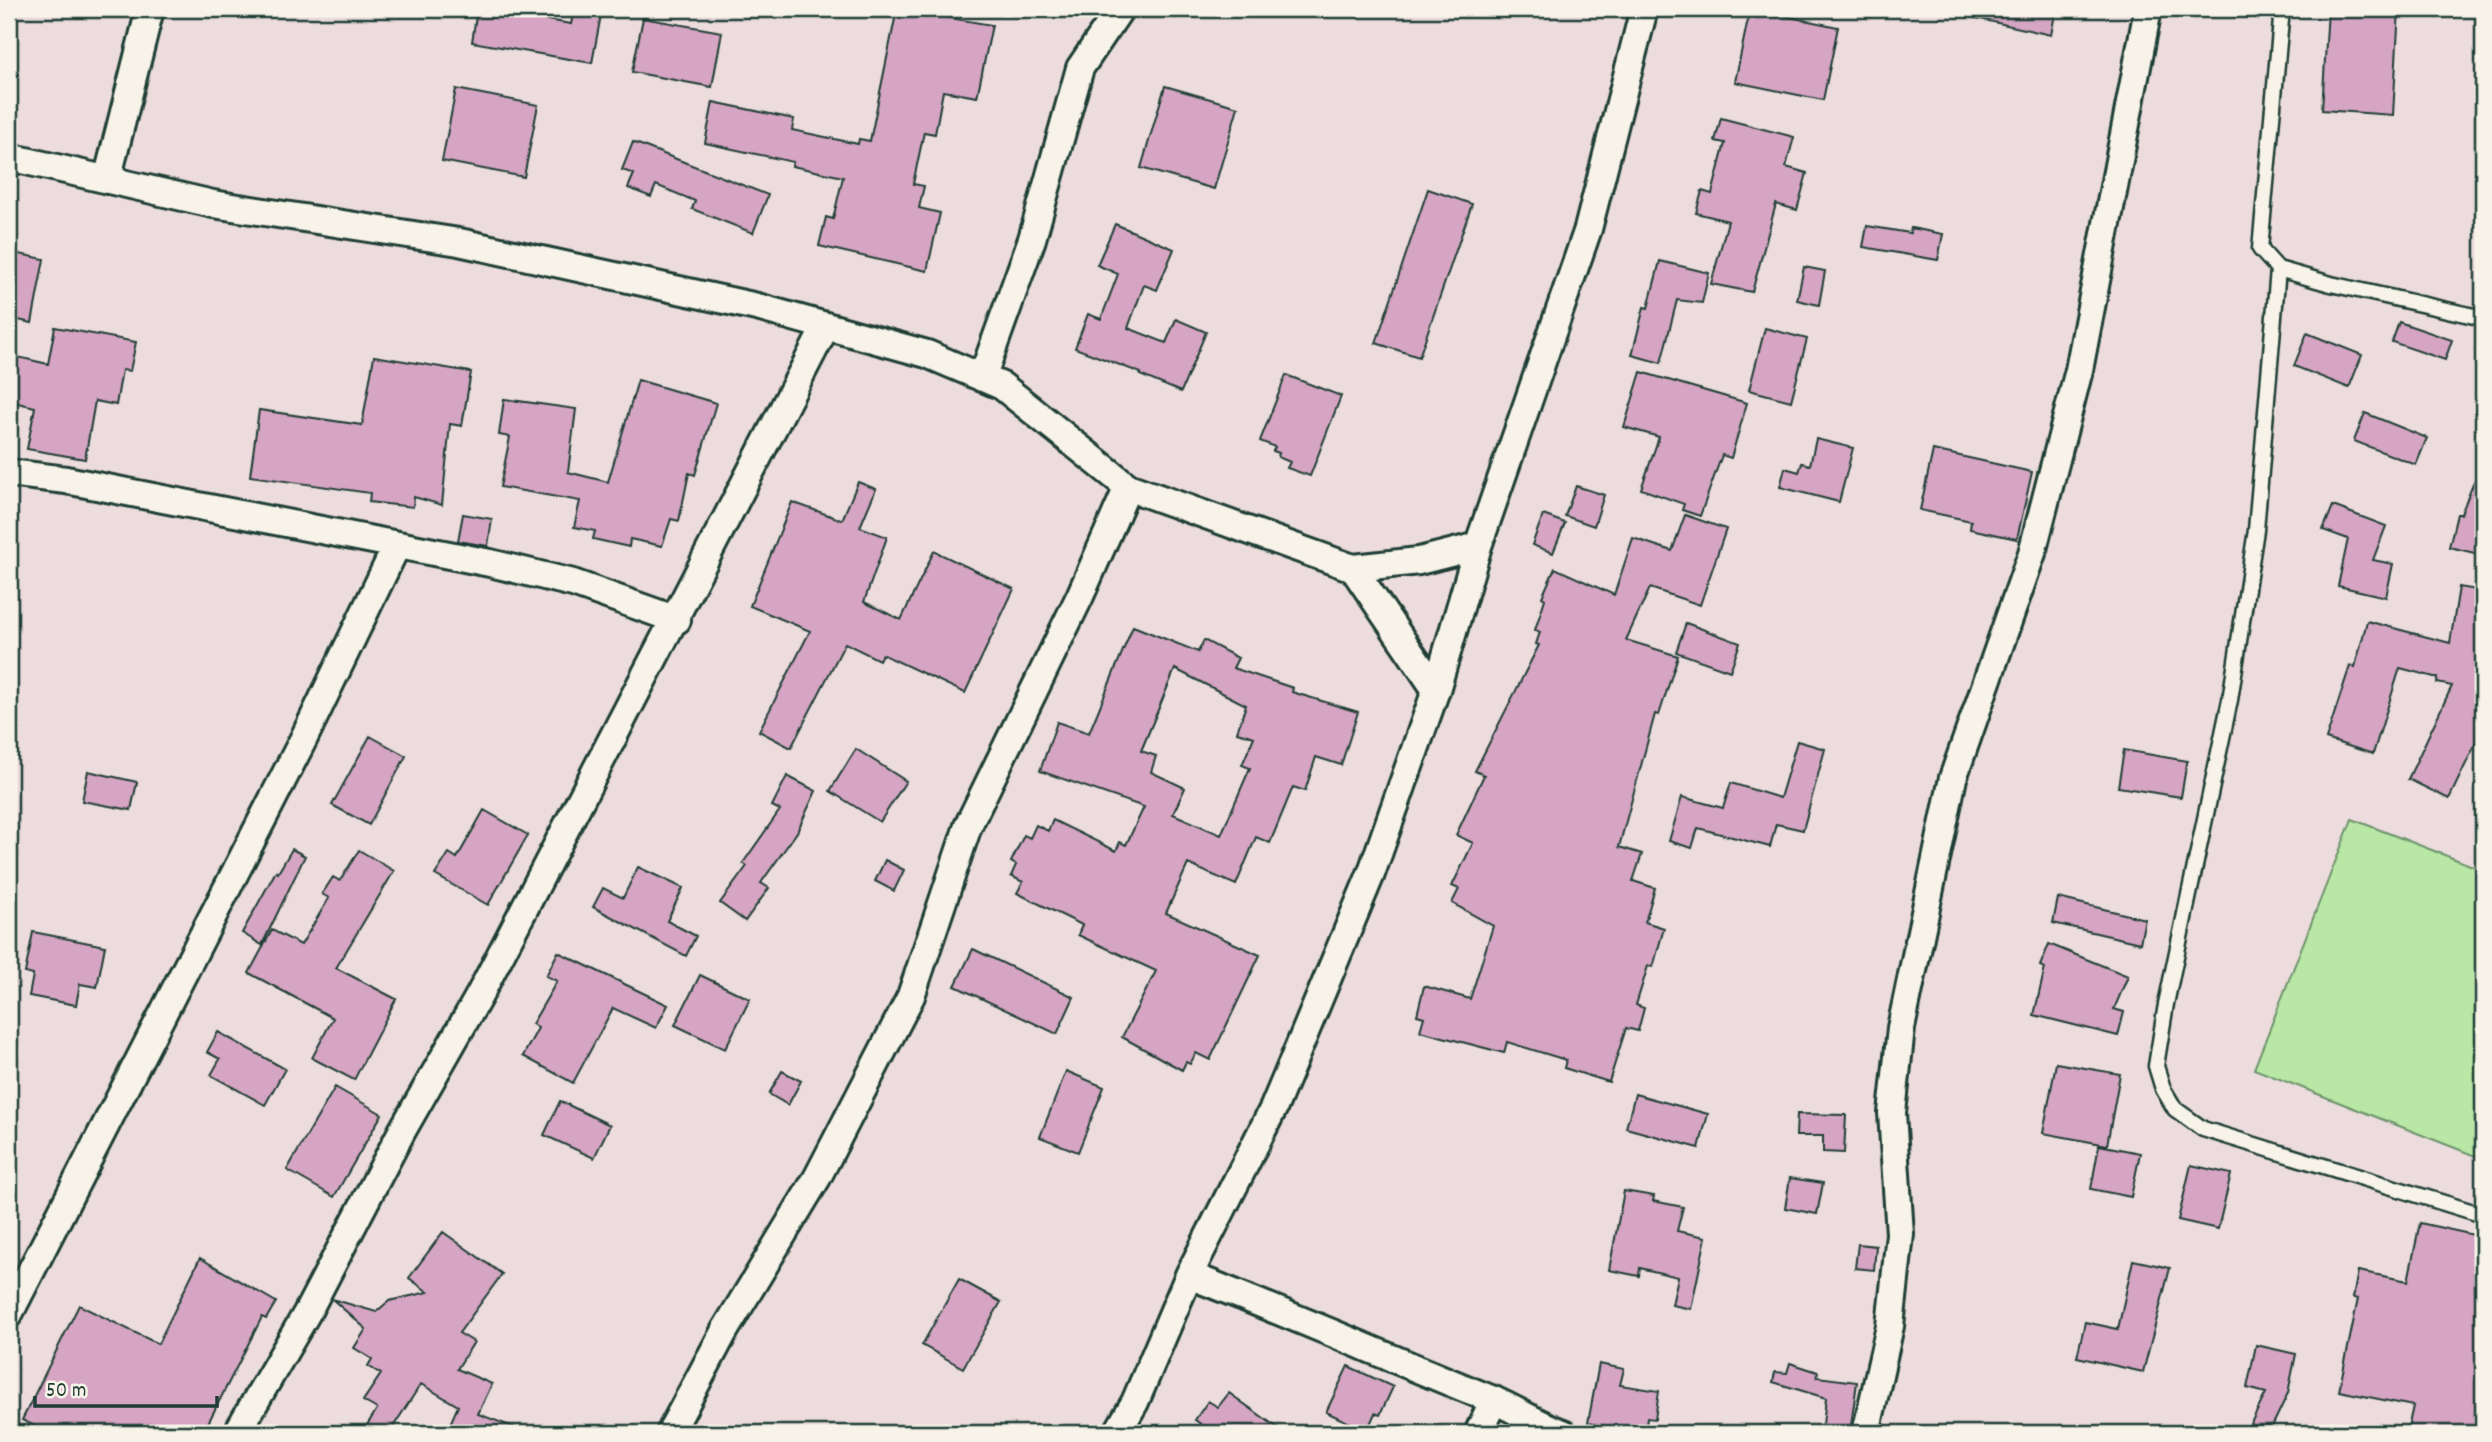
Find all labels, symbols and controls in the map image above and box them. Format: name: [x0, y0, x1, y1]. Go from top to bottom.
scale bar: [35, 1365, 217, 1409]
text: 50 m: [46, 1377, 86, 1407]

